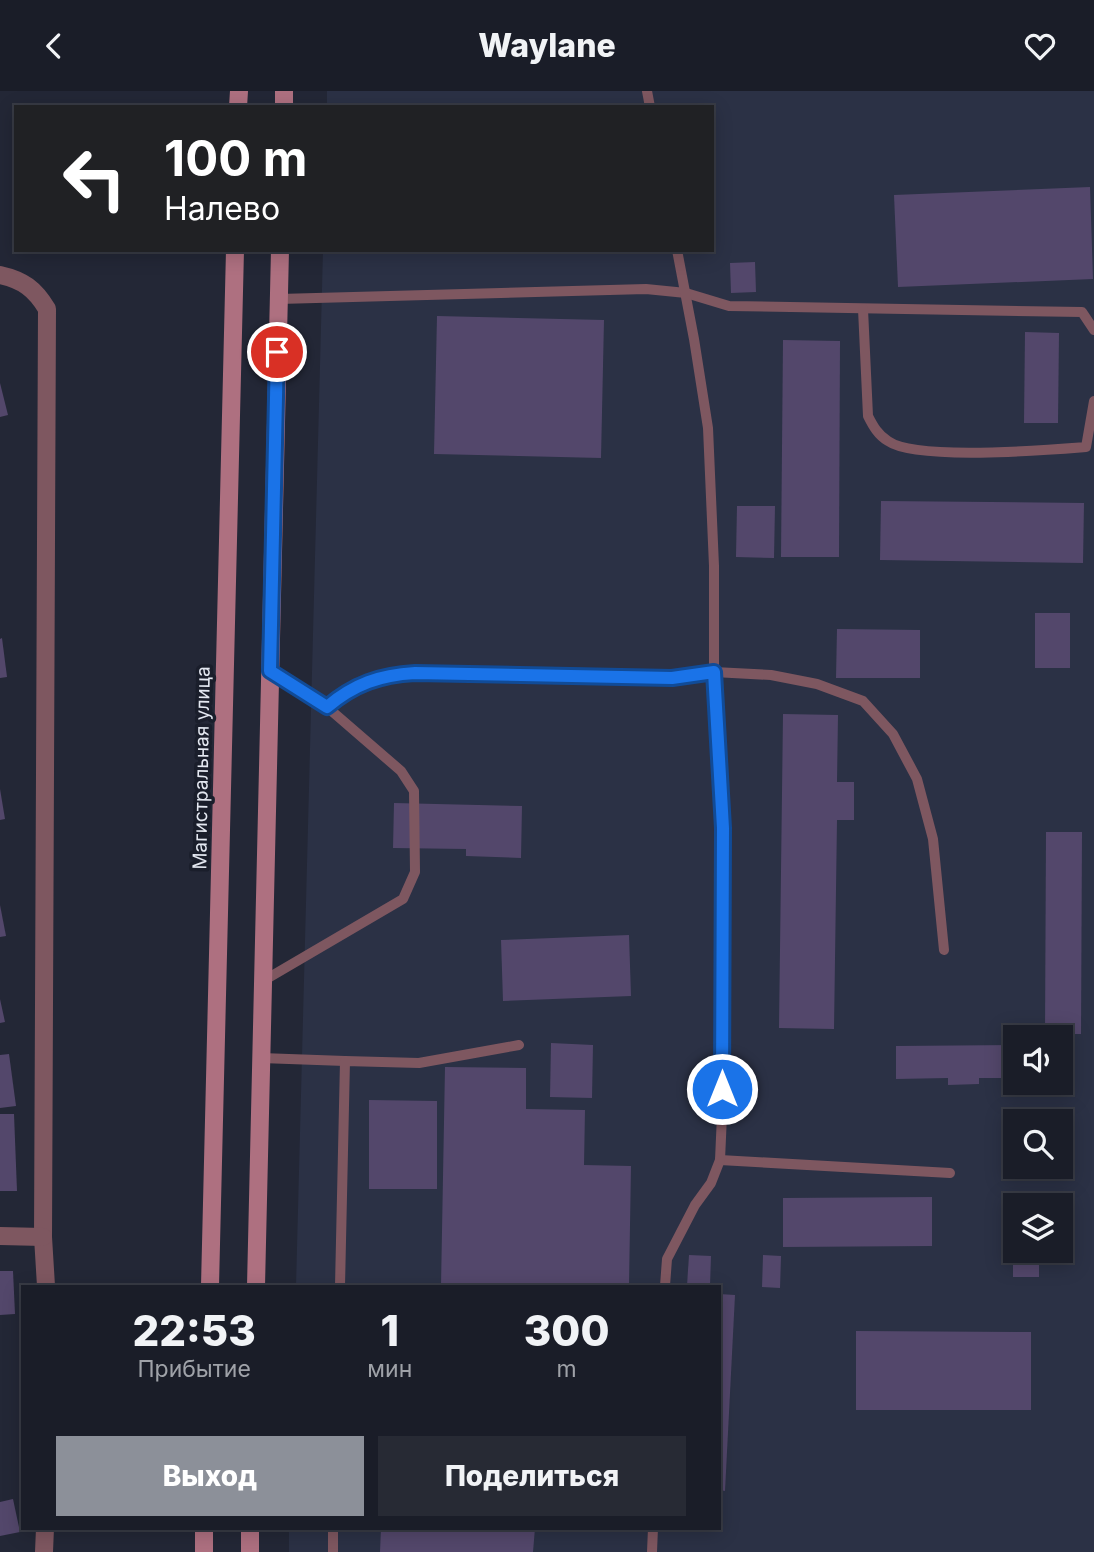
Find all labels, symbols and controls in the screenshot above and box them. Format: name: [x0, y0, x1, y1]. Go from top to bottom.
text: Waylane: [478, 26, 616, 65]
icon: back: [35, 27, 73, 65]
icon: heart: [1021, 27, 1059, 65]
text: 100 m: [164, 129, 308, 188]
icon: left: [49, 133, 140, 224]
text: Налево: [164, 189, 280, 228]
pin: [247, 322, 307, 382]
icon: arrive: [258, 333, 296, 371]
street label: Магистральная улица: [188, 666, 215, 870]
map controls: [1003, 1025, 1073, 1263]
button: sound: [1003, 1025, 1073, 1095]
position arrow: [685, 1052, 759, 1126]
button: search: [1003, 1109, 1073, 1179]
button: layers: [1003, 1193, 1073, 1263]
text: 22:53: [133, 1305, 256, 1356]
text: 1: [381, 1305, 399, 1356]
text: 300: [524, 1305, 609, 1356]
text: Прибытие: [137, 1355, 251, 1383]
text: мин: [367, 1355, 412, 1383]
text: m: [557, 1355, 577, 1383]
button: Выход: [56, 1436, 364, 1516]
button: Поделиться: [378, 1436, 686, 1516]

